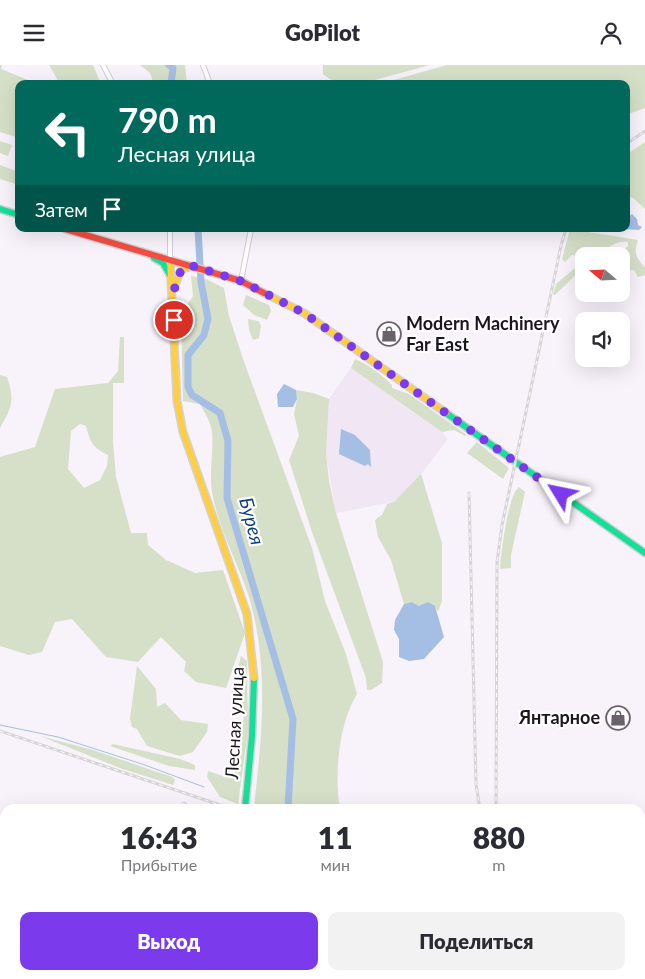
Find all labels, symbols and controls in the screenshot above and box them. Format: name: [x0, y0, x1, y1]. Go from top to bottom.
icon: menu: [20, 19, 48, 47]
text: GoPilot: [285, 19, 360, 46]
icon: person: [597, 19, 625, 47]
text: 790 m: [118, 98, 217, 140]
icon: left: [35, 100, 100, 165]
text: Лесная улица: [118, 140, 256, 167]
icon: arrive: [98, 195, 126, 223]
text: Затем: [35, 198, 88, 221]
north arrow: [575, 247, 630, 303]
map controls: [575, 247, 630, 367]
pin: [153, 299, 195, 341]
icon: arrive: [160, 306, 188, 334]
place label: Modern Machinery Far East: [406, 312, 560, 355]
button: sound: [575, 312, 630, 367]
shop icon: Modern Machinery Far East: [376, 321, 402, 347]
position arrow: [534, 467, 586, 519]
water label: Бурея: [235, 495, 270, 547]
street label: Лесная улица: [220, 666, 248, 781]
shop icon: Янтарное: [605, 705, 631, 731]
place label: Янтарное: [518, 706, 600, 728]
text: 16:43: [120, 819, 198, 855]
text: 11: [318, 819, 353, 855]
text: 880: [473, 819, 525, 855]
text: Прибытие: [121, 855, 197, 874]
text: мин: [320, 855, 350, 874]
text: m: [492, 855, 505, 874]
button: Выход: [20, 912, 318, 970]
button: Поделиться: [328, 912, 625, 970]

